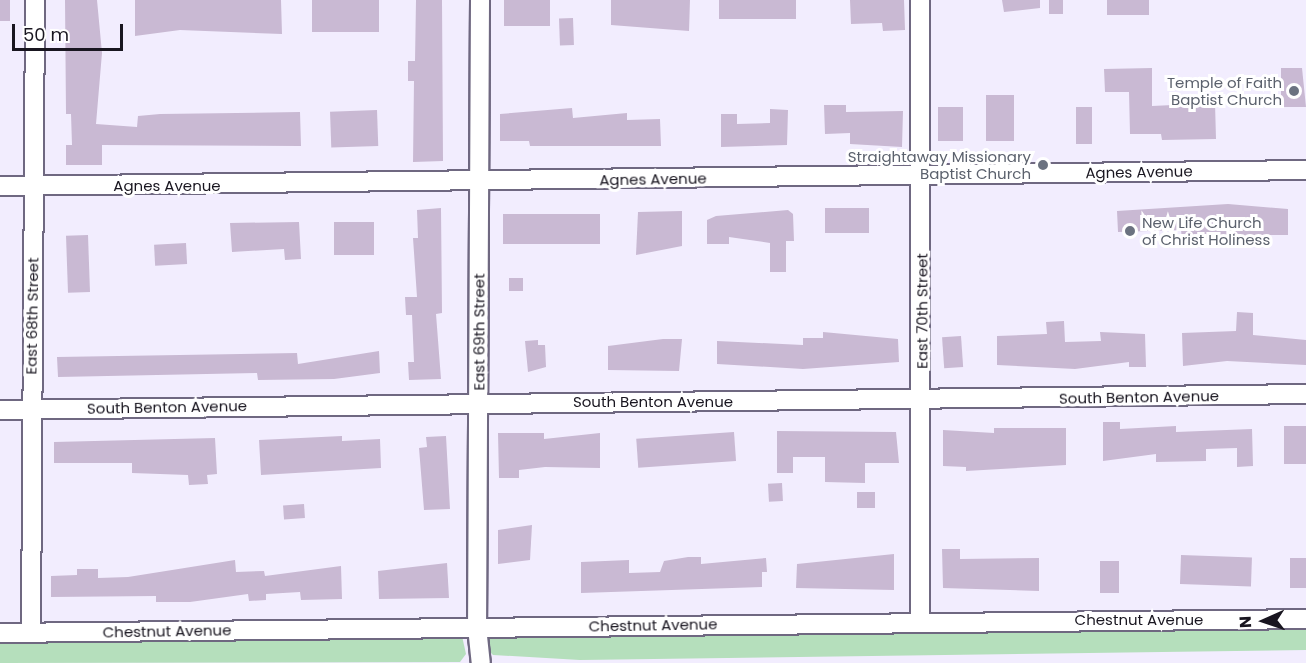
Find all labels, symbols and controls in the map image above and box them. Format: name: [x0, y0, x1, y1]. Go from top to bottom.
scale bar: [15, 12, 126, 50]
text: 50 m: [23, 22, 69, 47]
place label: Temple of Faith Baptist Church: [1167, 73, 1282, 108]
marker: Temple of Faith Baptist Church: [1287, 84, 1301, 98]
place label: Straightaway Missionary Baptist Church: [848, 147, 1031, 182]
marker: Straightaway Missionary Baptist Church: [1036, 158, 1050, 172]
street label: Agnes Avenue: [1085, 162, 1193, 182]
street label: Agnes Avenue: [599, 169, 707, 189]
street label: Agnes Avenue: [113, 177, 221, 195]
place label: New Life Church of Christ Holiness: [1142, 213, 1270, 248]
marker: New Life Church of Christ Holiness: [1123, 224, 1137, 238]
street label: East 70th Street: [913, 253, 931, 369]
street label: East 68th Street: [22, 257, 42, 375]
street label: East 69th Street: [470, 273, 488, 391]
street label: South Benton Avenue: [1059, 387, 1219, 407]
street label: South Benton Avenue: [573, 393, 733, 411]
street label: South Benton Avenue: [87, 397, 247, 417]
north arrow: [1234, 591, 1294, 651]
street label: Chestnut Avenue: [1075, 611, 1203, 629]
street label: Chestnut Avenue: [588, 615, 718, 635]
text: N: [1234, 615, 1257, 629]
street label: Chestnut Avenue: [102, 621, 232, 641]

